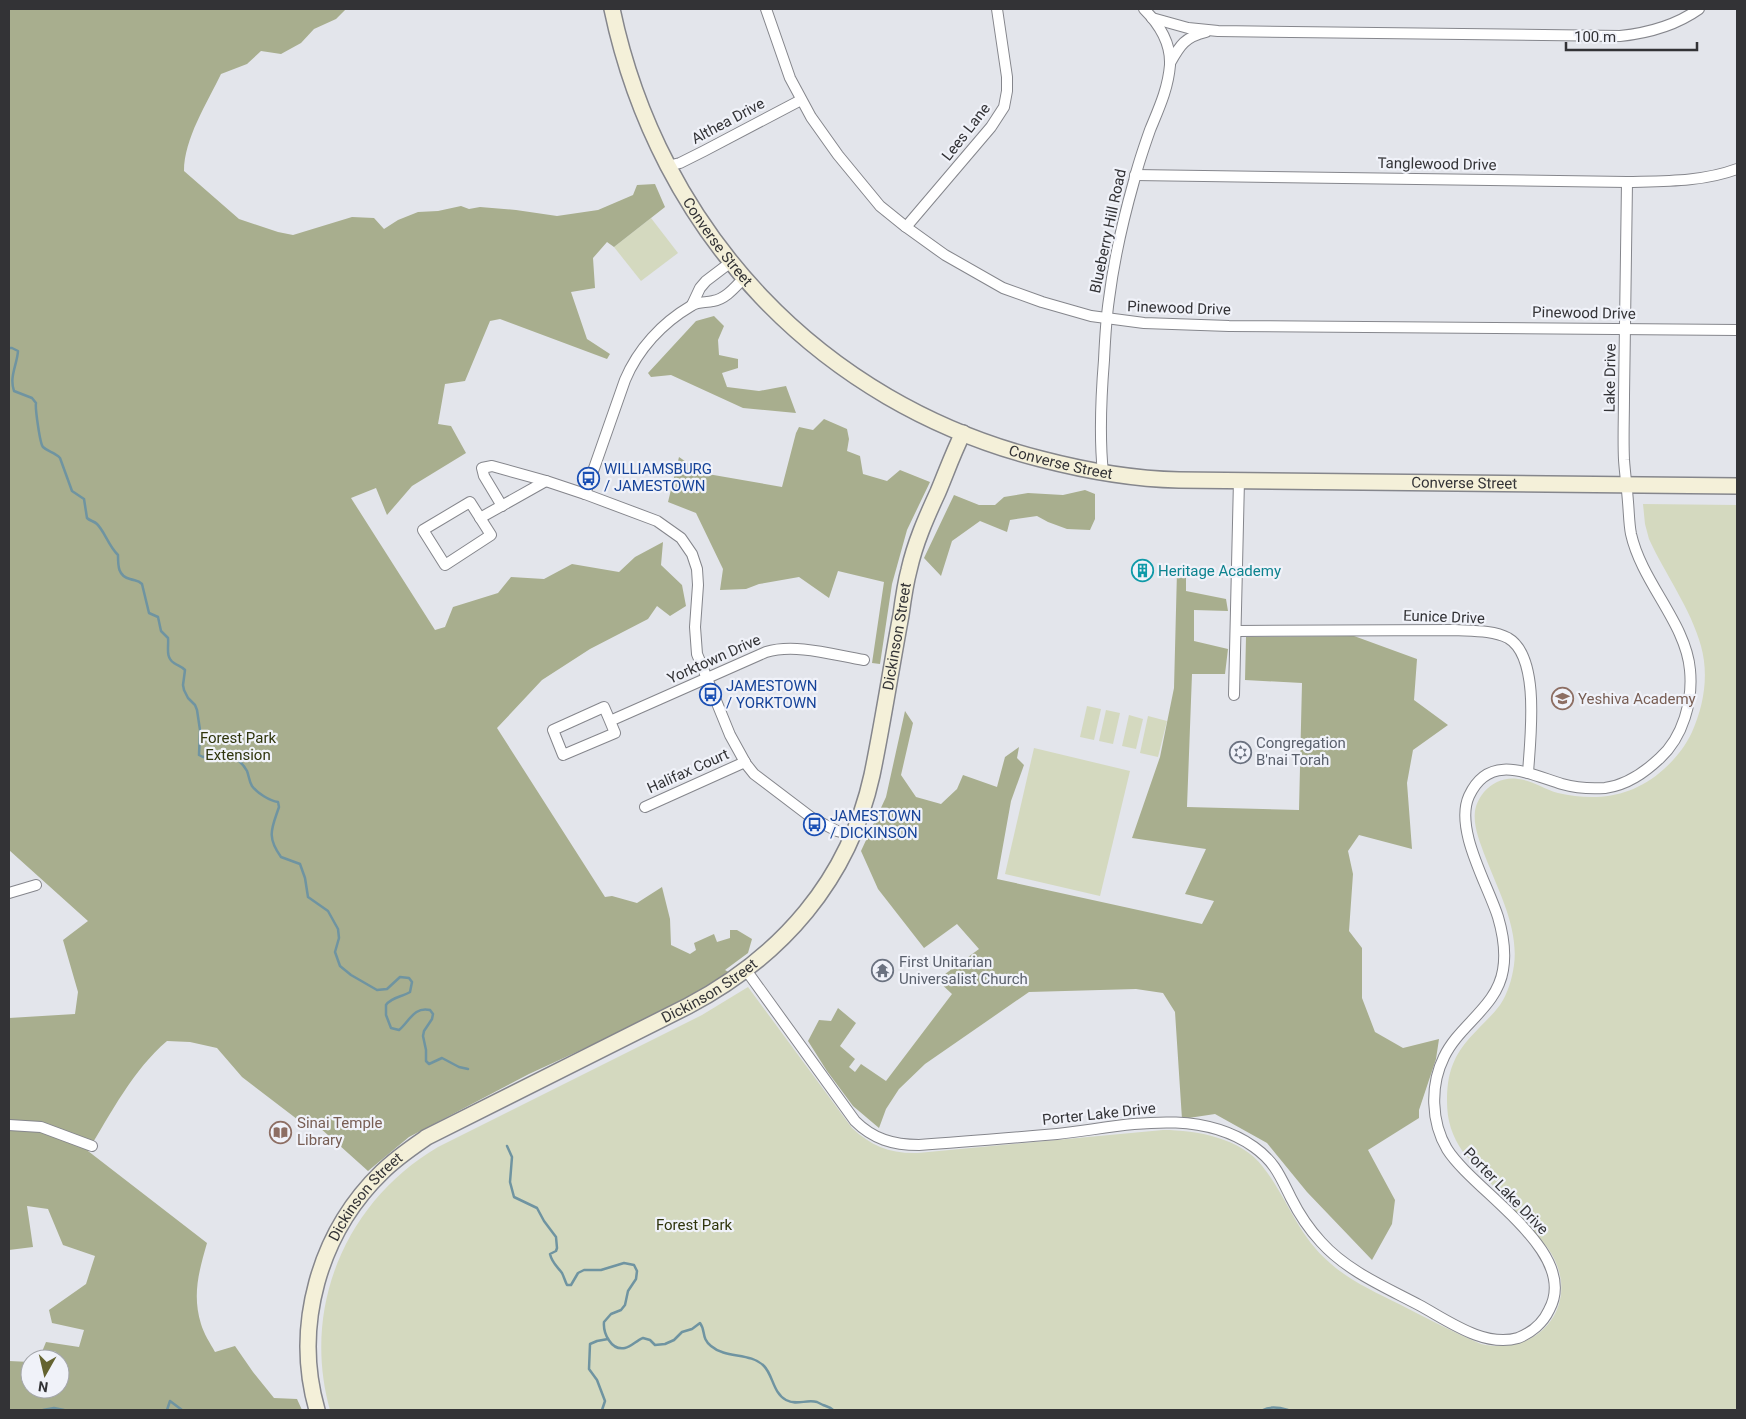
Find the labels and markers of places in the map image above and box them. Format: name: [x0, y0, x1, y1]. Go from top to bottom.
place label: WILLIAMSBURG / JAMESTOWN: [604, 460, 712, 495]
bus stop icon: WILLIAMSBURG / JAMESTOWN: [576, 466, 600, 490]
building icon: Heritage Academy: [1130, 559, 1154, 583]
place label: Heritage Academy: [1158, 562, 1281, 580]
place label: JAMESTOWN / YORKTOWN: [726, 677, 818, 712]
bus stop icon: JAMESTOWN / YORKTOWN: [698, 683, 722, 707]
school or university icon: Yeshiva Academy: [1550, 687, 1574, 711]
place label: Yeshiva Academy: [1578, 690, 1696, 708]
place label: Congregation B'nai Torah: [1256, 734, 1346, 769]
synagogue icon: Congregation B'nai Torah: [1228, 740, 1252, 764]
place label: JAMESTOWN / DICKINSON: [830, 807, 922, 842]
bus stop icon: JAMESTOWN / DICKINSON: [802, 813, 826, 837]
place label: First Unitarian Universalist Church: [899, 953, 1028, 988]
temple icon: First Unitarian Universalist Church: [871, 959, 895, 983]
place label: Sinai Temple Library: [297, 1114, 382, 1149]
library icon: Sinai Temple Library: [269, 1120, 293, 1144]

